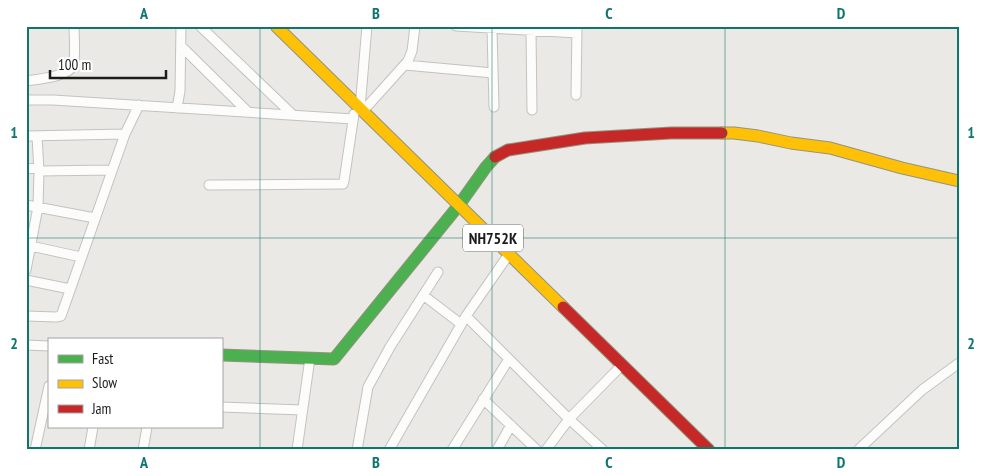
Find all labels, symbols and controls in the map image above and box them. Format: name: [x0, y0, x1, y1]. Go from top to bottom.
text: A: [139, 3, 149, 23]
text: B: [372, 3, 380, 23]
text: C: [605, 3, 613, 23]
text: D: [837, 3, 846, 23]
scale bar: [50, 48, 166, 80]
text: 100 m: [58, 55, 91, 74]
text: 1: [10, 122, 18, 142]
text: 1: [967, 122, 975, 142]
road number: NH752K: [463, 224, 523, 252]
text: 2: [10, 333, 18, 353]
text: 2: [967, 333, 975, 353]
legend: [48, 338, 222, 428]
text: Fast: [92, 349, 113, 368]
text: Slow: [92, 373, 117, 392]
text: Jam: [91, 399, 111, 418]
text: A: [139, 452, 149, 472]
text: B: [372, 452, 380, 472]
text: C: [605, 452, 613, 472]
text: D: [837, 452, 846, 472]

